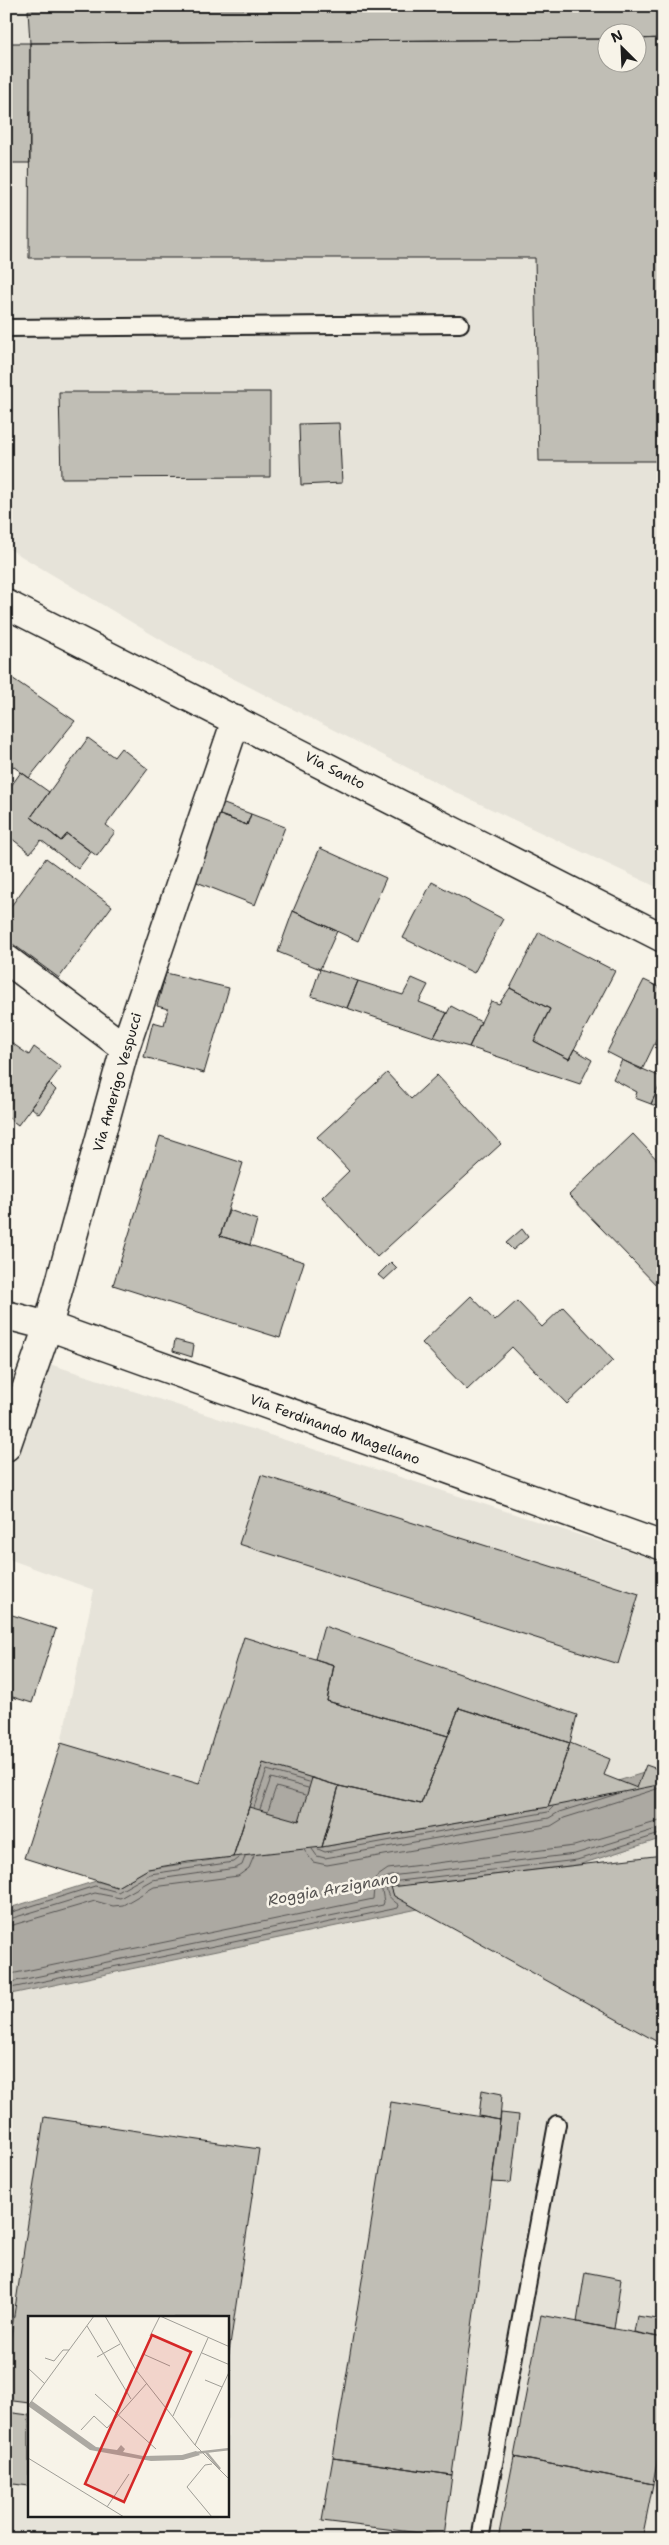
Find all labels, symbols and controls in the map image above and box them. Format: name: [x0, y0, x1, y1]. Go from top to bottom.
north arrow: [596, 22, 646, 72]
text: N: [608, 26, 625, 47]
street label: Via Santo: [302, 747, 368, 793]
street label: Via Amerigo Vespucci: [88, 1010, 146, 1154]
street label: Via Ferdinando Magellano: [247, 1390, 423, 1468]
water label: Roggia Arzignano: [266, 1868, 400, 1910]
inset map: [28, 2316, 229, 2518]

